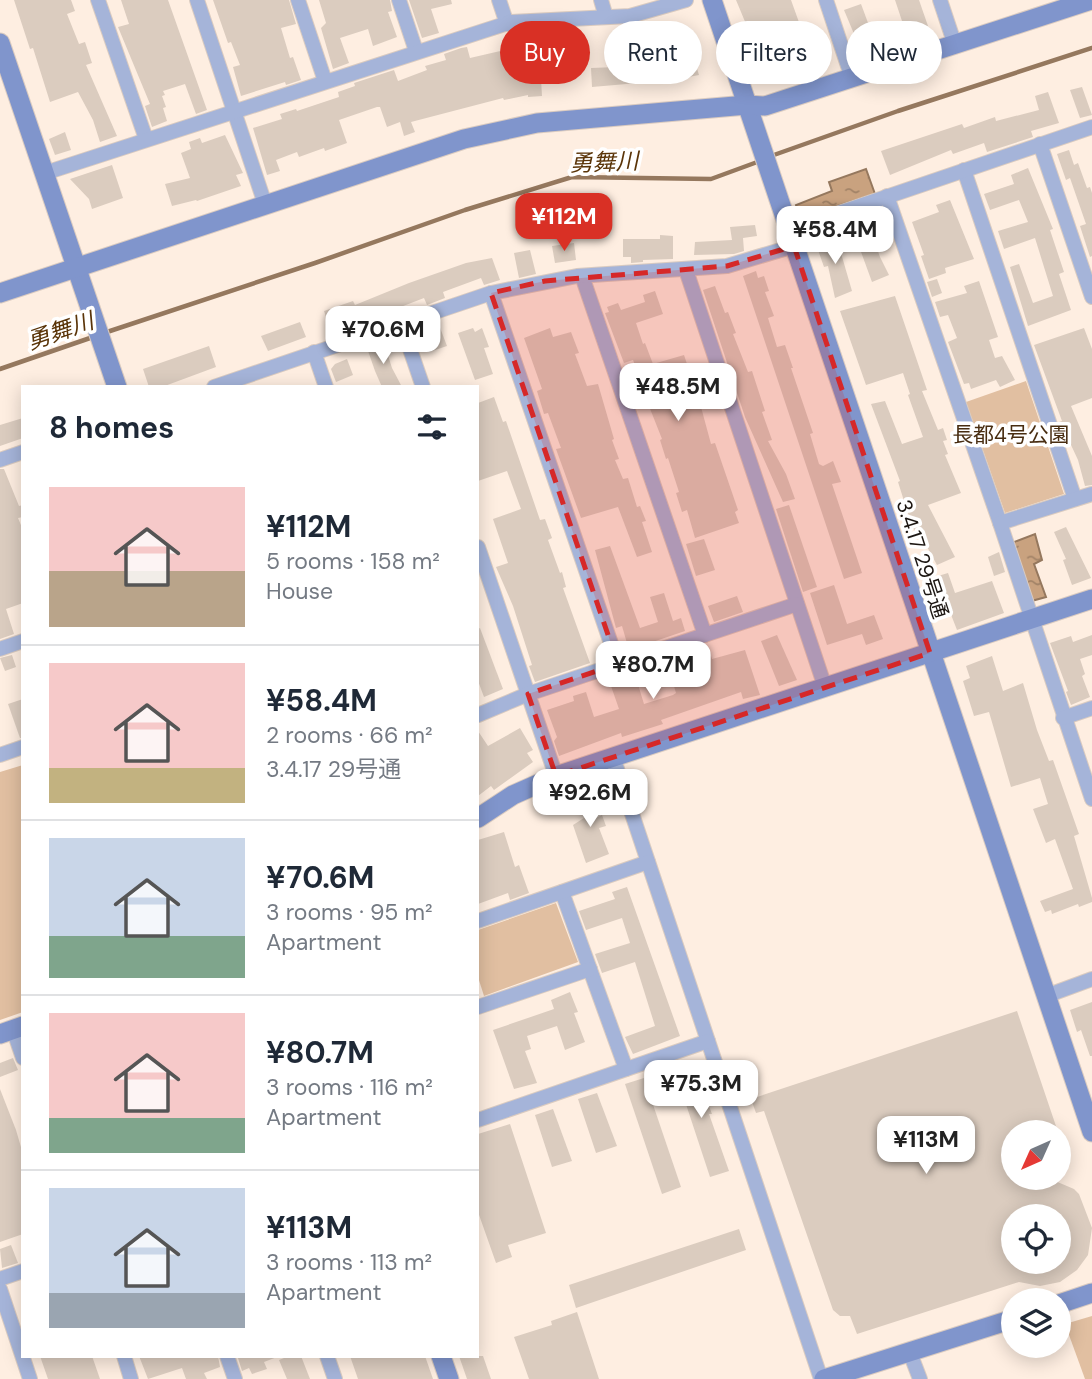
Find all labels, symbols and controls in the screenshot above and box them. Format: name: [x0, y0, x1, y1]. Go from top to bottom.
chip: Buy: [500, 21, 590, 84]
chip: Rent: [604, 21, 702, 84]
chip: Filters: [716, 21, 832, 84]
chip: New: [846, 21, 942, 84]
water label: 勇舞川: [569, 146, 642, 178]
pin: ¥112M: [515, 194, 613, 253]
text: ¥112M: [531, 201, 597, 231]
pin: ¥58.4M: [778, 206, 892, 266]
text: ¥58.4M: [793, 214, 877, 244]
water label: 勇舞川: [22, 305, 100, 356]
pin: ¥70.6M: [326, 306, 440, 366]
text: ¥70.6M: [341, 314, 425, 344]
pin: ¥48.5M: [621, 364, 735, 423]
text: ¥48.5M: [636, 371, 720, 401]
text: 8 homes: [49, 408, 174, 447]
icon: filters: [413, 408, 451, 446]
park label: 長都4号公園: [952, 421, 1070, 449]
street label: 3.4.17 29号通: [890, 496, 954, 622]
text: ¥112M: [266, 507, 351, 546]
icon: home: [105, 515, 189, 599]
text: 5 rooms · 158 m²: [266, 546, 440, 576]
text: House: [266, 576, 333, 606]
pin: ¥80.7M: [596, 642, 710, 701]
text: ¥80.7M: [612, 649, 694, 679]
text: ¥58.4M: [266, 681, 377, 720]
icon: home: [105, 691, 189, 775]
text: 2 rooms · 66 m²: [266, 720, 433, 750]
text: 3.4.17 29号通: [266, 754, 401, 784]
pin: ¥92.6M: [533, 770, 647, 829]
text: ¥92.6M: [549, 777, 631, 807]
text: ¥70.6M: [266, 858, 374, 897]
icon: home: [105, 866, 189, 950]
text: 3 rooms · 95 m²: [266, 897, 433, 927]
text: Apartment: [266, 927, 381, 957]
text: ¥80.7M: [266, 1033, 374, 1072]
icon: home: [105, 1041, 189, 1125]
pin: ¥75.3M: [644, 1060, 758, 1120]
text: ¥75.3M: [660, 1068, 742, 1098]
text: 3 rooms · 116 m²: [266, 1072, 433, 1102]
text: Apartment: [266, 1102, 381, 1132]
pin: ¥113M: [877, 1116, 975, 1176]
north arrow: [1001, 1120, 1071, 1190]
map controls: [1001, 1120, 1071, 1358]
text: ¥113M: [893, 1124, 959, 1154]
button: locate: [1001, 1204, 1071, 1274]
text: ¥113M: [266, 1208, 352, 1247]
icon: home: [105, 1216, 189, 1300]
text: 3 rooms · 113 m²: [266, 1247, 432, 1277]
text: Apartment: [266, 1277, 381, 1307]
button: layers: [1001, 1288, 1071, 1358]

